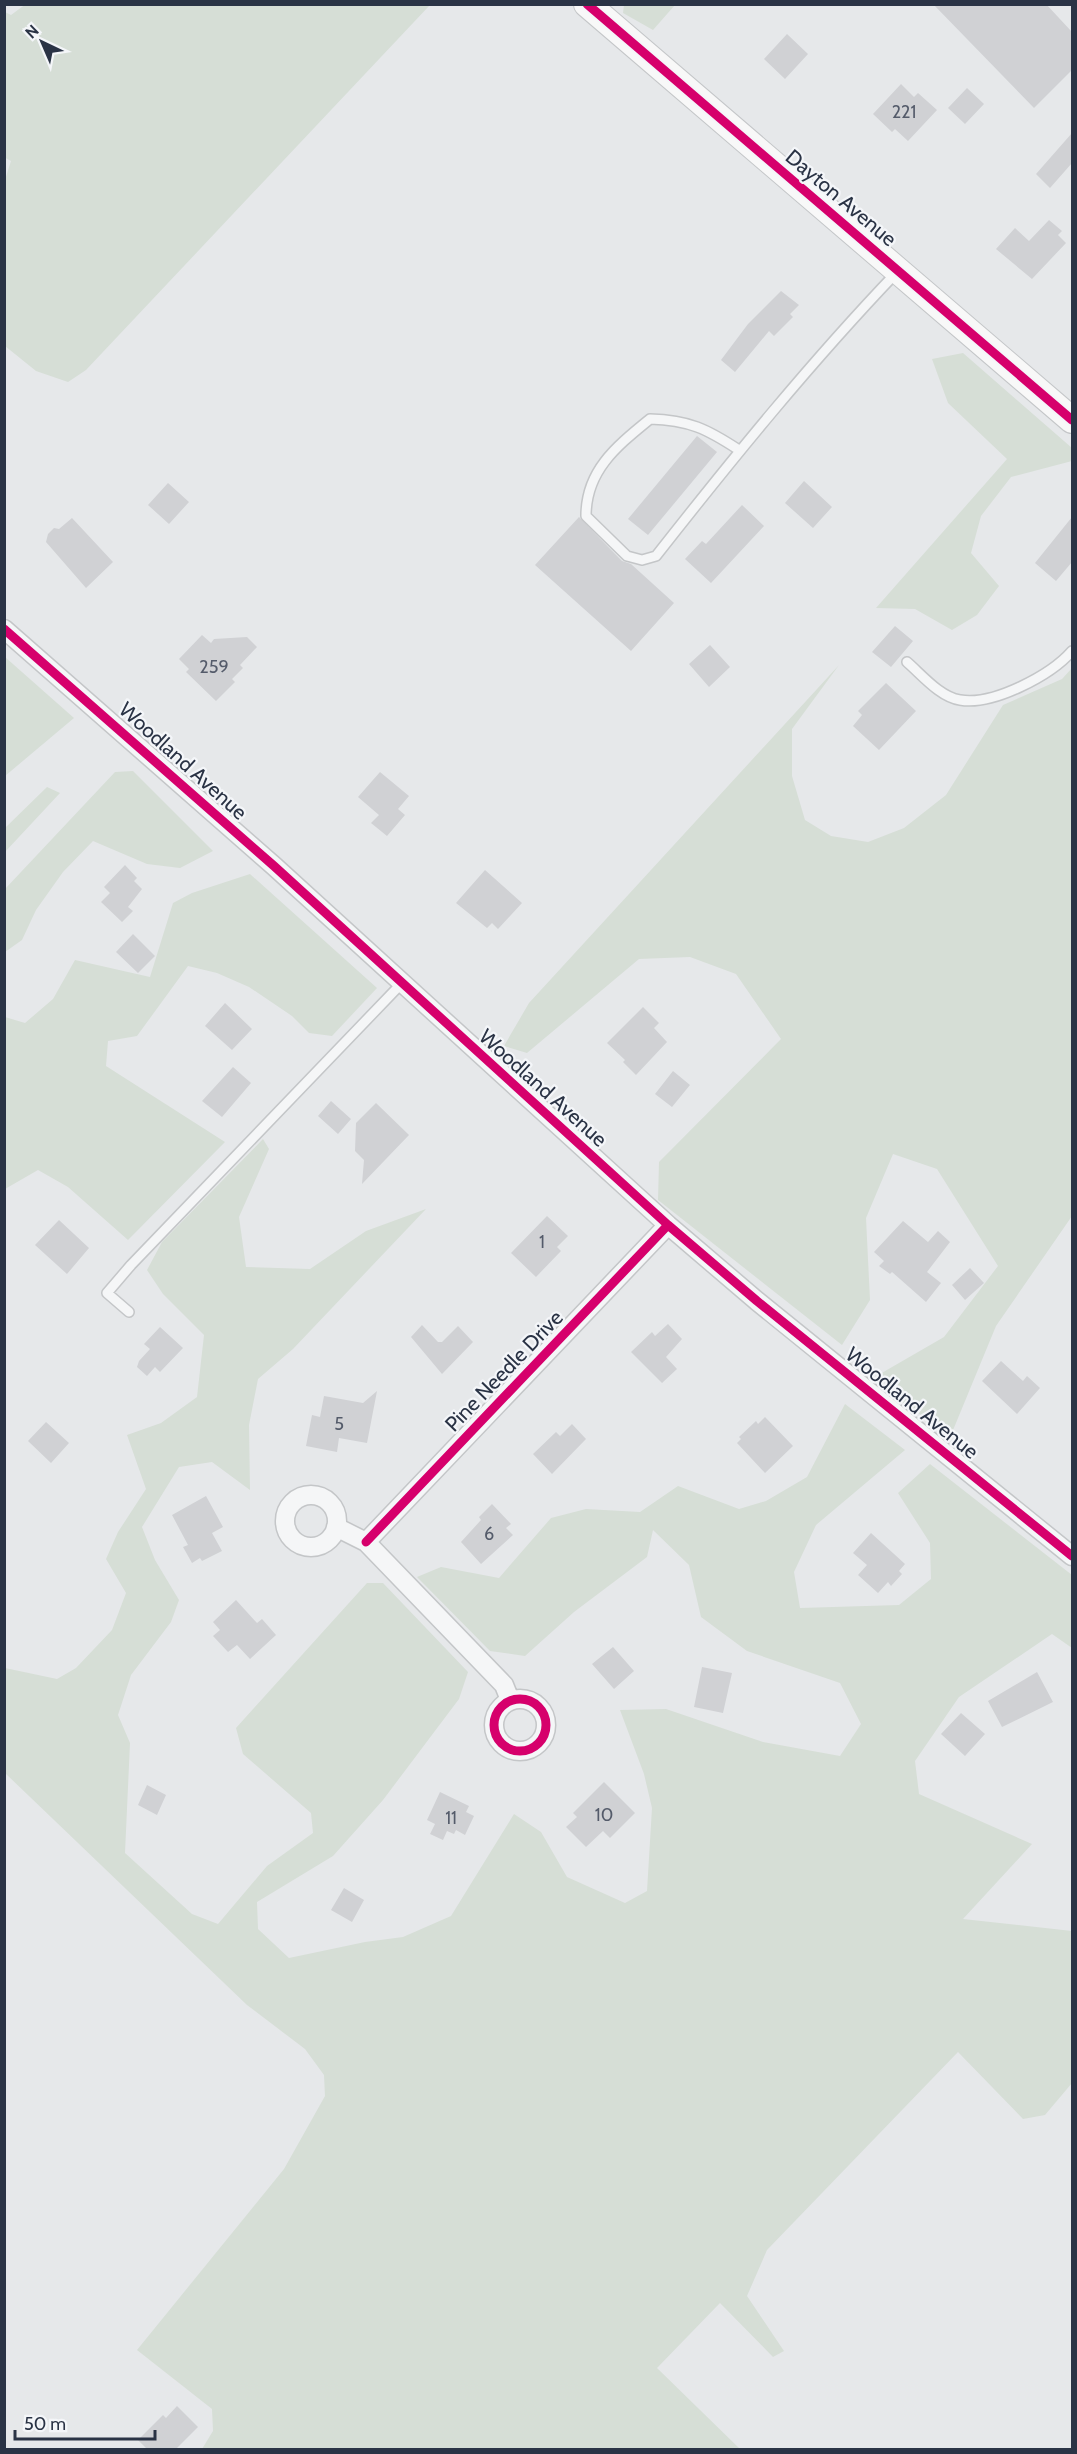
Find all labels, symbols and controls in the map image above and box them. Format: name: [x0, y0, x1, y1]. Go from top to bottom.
north arrow: [12, 12, 72, 72]
text: N: [21, 21, 43, 42]
house number: 221: [892, 101, 916, 123]
street label: Dayton Avenue: [781, 144, 902, 251]
house number: 259: [199, 656, 229, 678]
street label: Woodland Avenue: [114, 697, 253, 825]
street label: Woodland Avenue: [474, 1024, 613, 1152]
house number: 1: [539, 1231, 545, 1253]
street label: Pine Needle Drive: [440, 1305, 568, 1436]
street label: Woodland Avenue: [841, 1341, 984, 1464]
house number: 5: [334, 1413, 344, 1435]
house number: 6: [484, 1523, 494, 1545]
house number: 10: [595, 1804, 613, 1826]
house number: 11: [445, 1807, 457, 1829]
scale bar: [15, 2403, 154, 2441]
text: 50 m: [24, 2413, 66, 2435]

